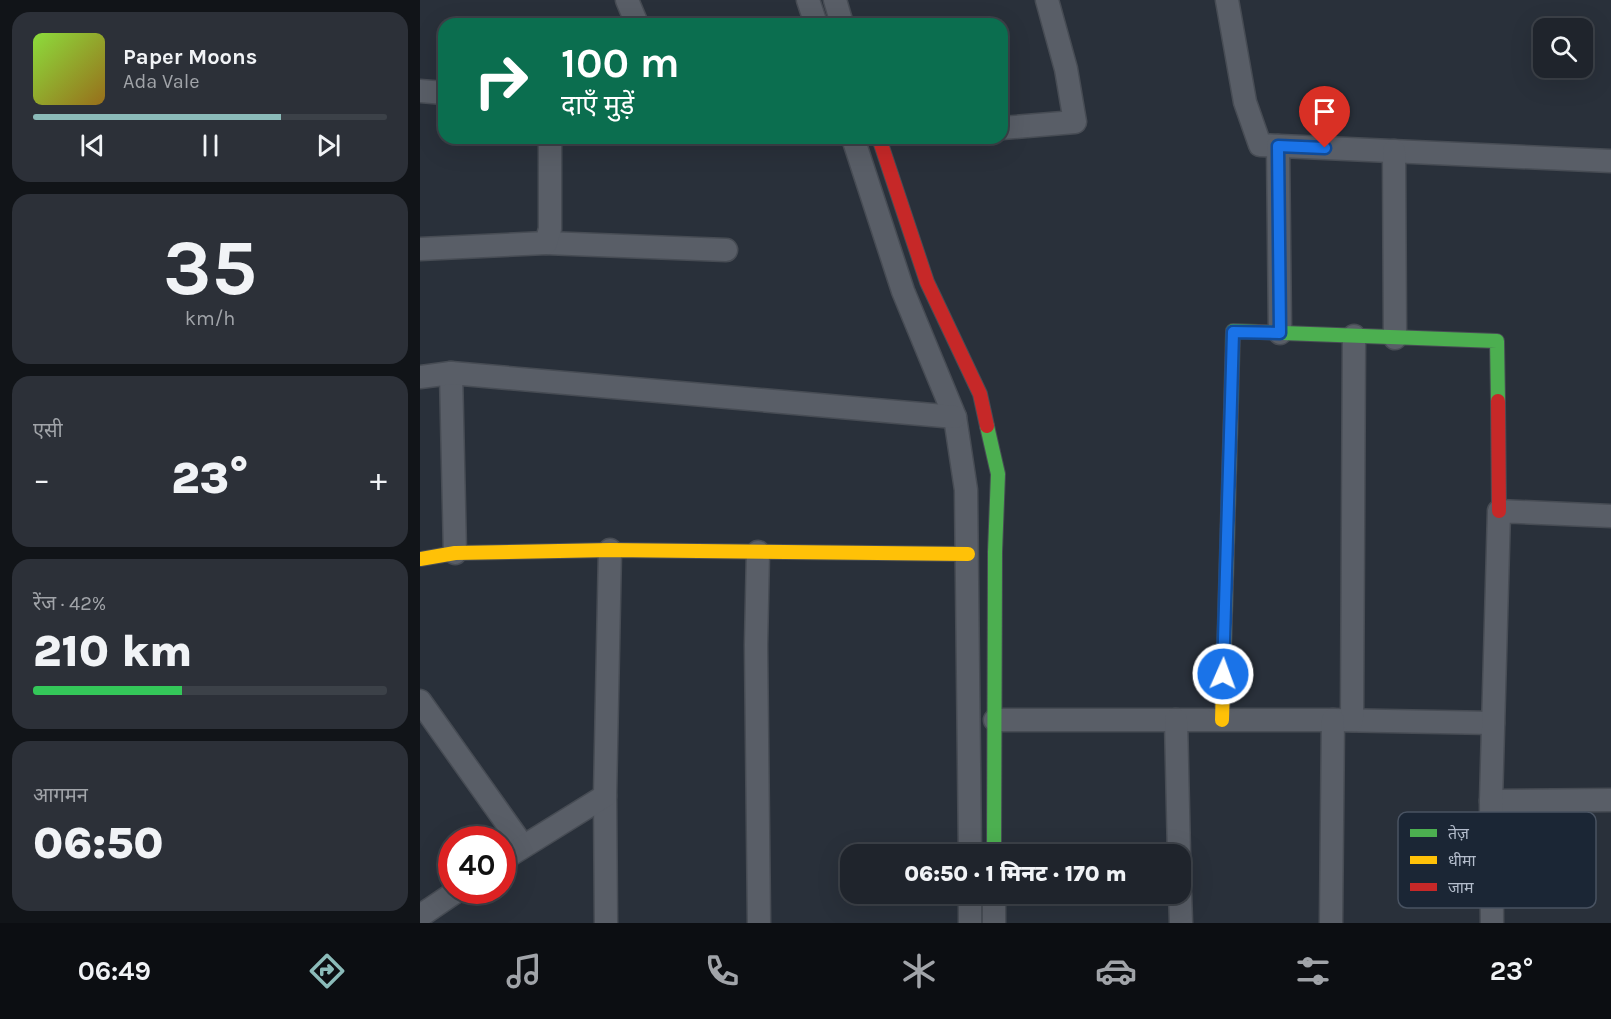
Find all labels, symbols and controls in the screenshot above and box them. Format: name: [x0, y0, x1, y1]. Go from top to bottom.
map controls: [1533, 18, 1593, 78]
button: search: [1533, 18, 1593, 78]
text: 100 m: [561, 38, 680, 88]
icon: right: [462, 42, 540, 120]
text: Paper Moons: [123, 44, 257, 70]
text: Ada Vale: [123, 70, 200, 93]
pin: [1299, 86, 1350, 148]
text: दाएँ मुड़ें: [561, 89, 634, 121]
icon: arrive: [1308, 95, 1341, 128]
icon: previous: [76, 129, 109, 162]
icon: pause: [194, 129, 227, 162]
icon: next: [312, 129, 345, 162]
text: 35: [163, 222, 257, 314]
text: km/h: [185, 307, 235, 330]
text: एसी: [33, 419, 63, 442]
text: 23°: [171, 452, 249, 504]
text: −: [33, 460, 50, 498]
text: +: [370, 460, 387, 498]
text: रेंज · 42%: [33, 592, 106, 615]
text: 210 km: [33, 625, 192, 677]
position arrow: [1191, 642, 1255, 706]
text: आगमन: [33, 784, 88, 807]
legend: [1398, 812, 1596, 908]
text: 06:50: [33, 817, 164, 869]
text: तेज़: [1448, 824, 1470, 843]
speed limit sign: 40: [438, 826, 516, 904]
text: धीमा: [1448, 851, 1477, 870]
text: 06:50 · 1 मिनट · 170 m: [904, 861, 1127, 887]
text: जाम: [1448, 878, 1474, 897]
icon: directions: [306, 950, 348, 992]
icon: music: [503, 950, 545, 992]
icon: phone: [701, 950, 743, 992]
icon: climate: [898, 950, 940, 992]
icon: car: [1095, 950, 1137, 992]
icon: filters: [1292, 950, 1334, 992]
text: 06:49: [78, 955, 151, 987]
text: 23°: [1490, 955, 1533, 987]

